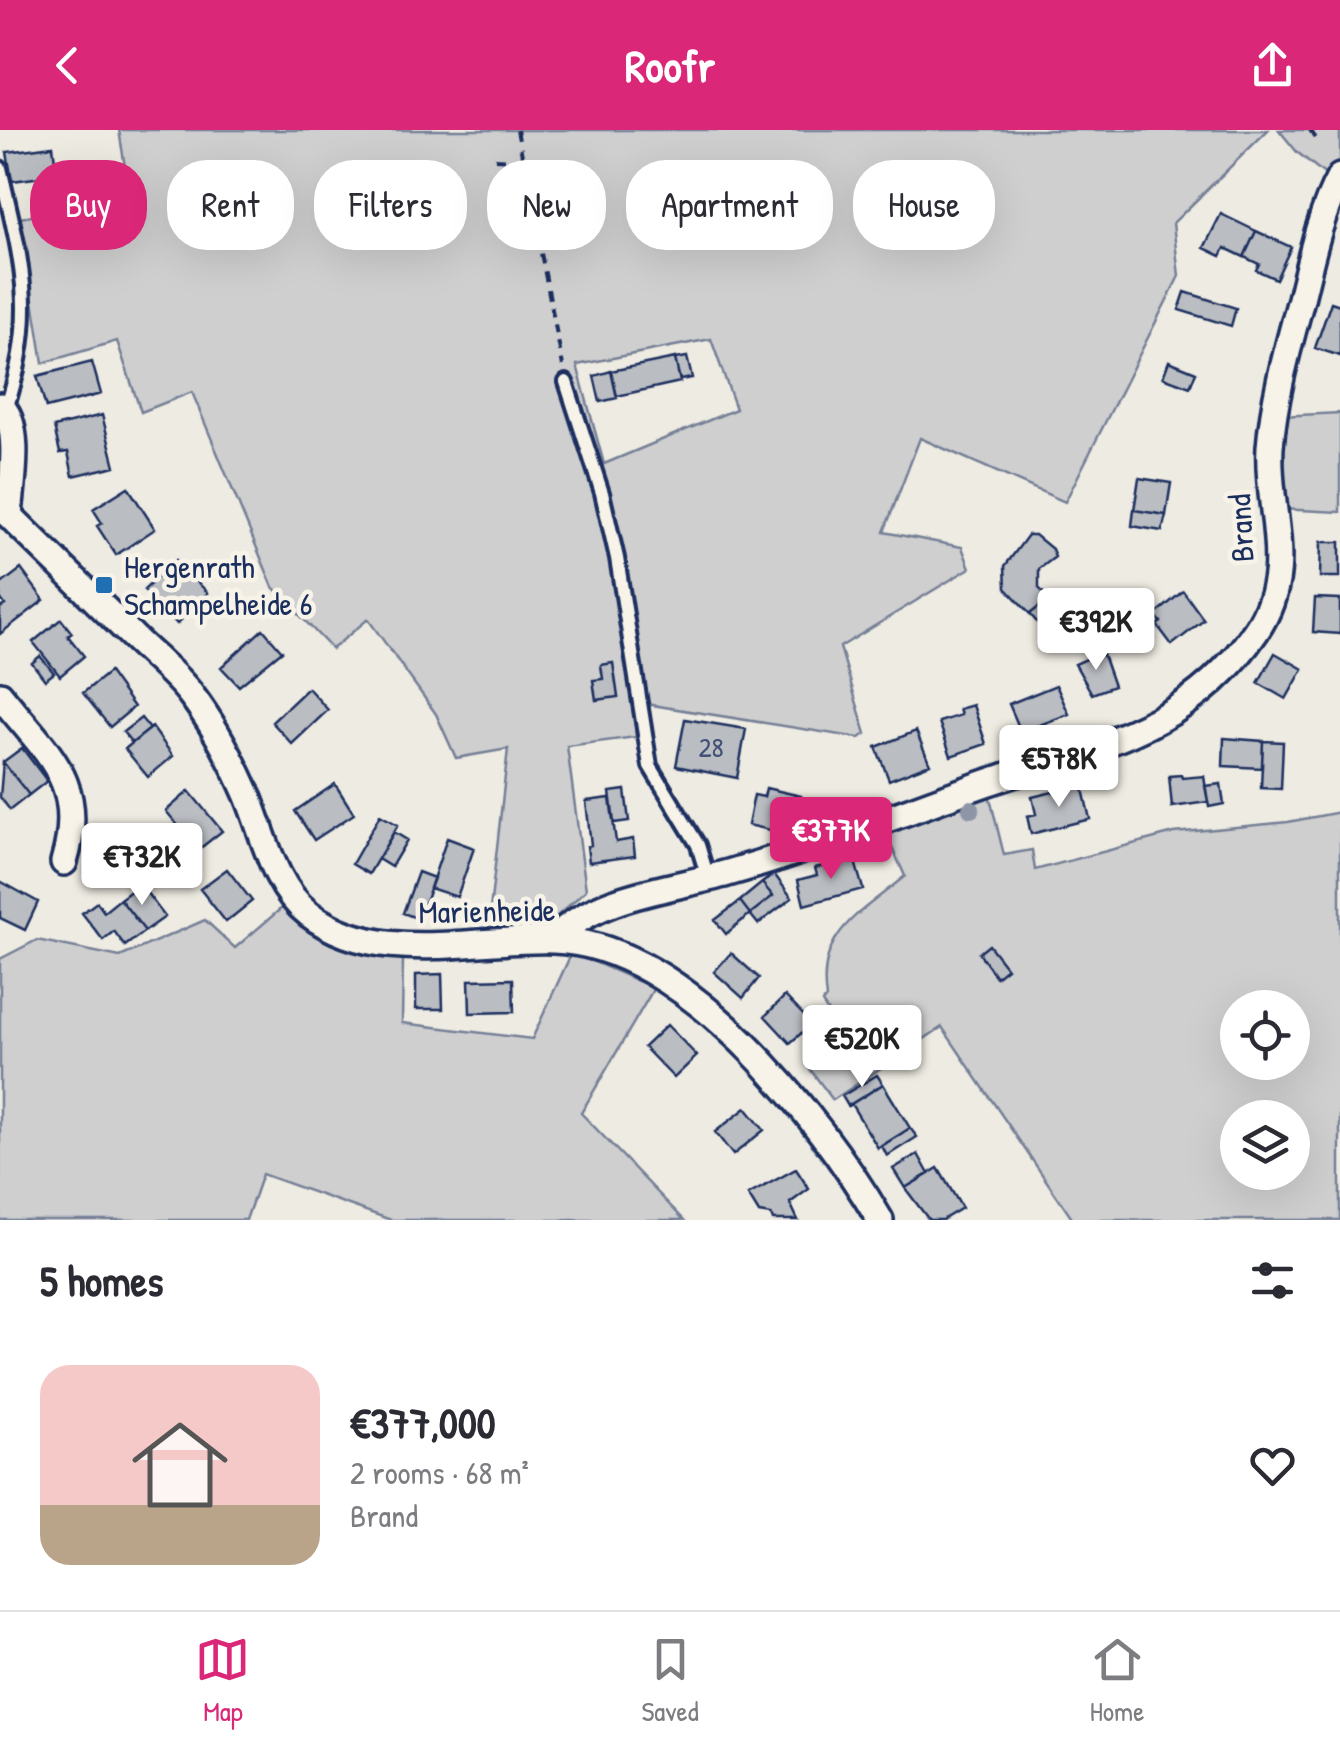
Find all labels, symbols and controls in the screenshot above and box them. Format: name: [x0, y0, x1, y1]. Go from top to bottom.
text: Roofr: [625, 35, 715, 96]
icon: back: [40, 38, 95, 93]
icon: share: [1245, 38, 1300, 93]
chip: Buy: [30, 160, 147, 250]
chip: Rent: [167, 160, 294, 250]
chip: Filters: [314, 160, 467, 250]
chip: New: [487, 160, 606, 250]
chip: Apartment: [626, 160, 833, 250]
chip: House: [853, 160, 995, 250]
street label: Brand: [1217, 493, 1264, 563]
place label: Hergenrath Schampelheide 6: [124, 545, 312, 625]
marker: Hergenrath Schampelheide 6: [93, 574, 115, 596]
pin: €392K: [1026, 588, 1166, 673]
text: €392K: [1059, 599, 1133, 642]
pin: €578K: [989, 725, 1129, 810]
house number: 28: [698, 728, 724, 766]
text: €578K: [1021, 736, 1097, 779]
pin: €377K: [761, 797, 901, 882]
text: €377K: [792, 808, 870, 851]
pin: €732K: [72, 823, 212, 908]
text: €732K: [103, 834, 181, 877]
street label: Marienheide: [418, 888, 556, 933]
map controls: [1220, 990, 1310, 1190]
button: locate: [1220, 990, 1310, 1080]
pin: €520K: [792, 1005, 932, 1090]
text: €520K: [825, 1016, 899, 1059]
button: layers: [1220, 1100, 1310, 1190]
text: 5 homes: [40, 1252, 163, 1309]
icon: filters: [1245, 1253, 1300, 1308]
text: €377,000: [350, 1394, 496, 1451]
icon: home: [120, 1405, 240, 1525]
icon: heart: [1245, 1438, 1300, 1493]
text: 2 rooms · 68 m²: [350, 1451, 529, 1494]
text: Brand: [350, 1494, 418, 1537]
tab: Map: [195, 1632, 250, 1730]
tab: Saved: [641, 1632, 699, 1730]
tab: Home: [1090, 1632, 1145, 1730]

